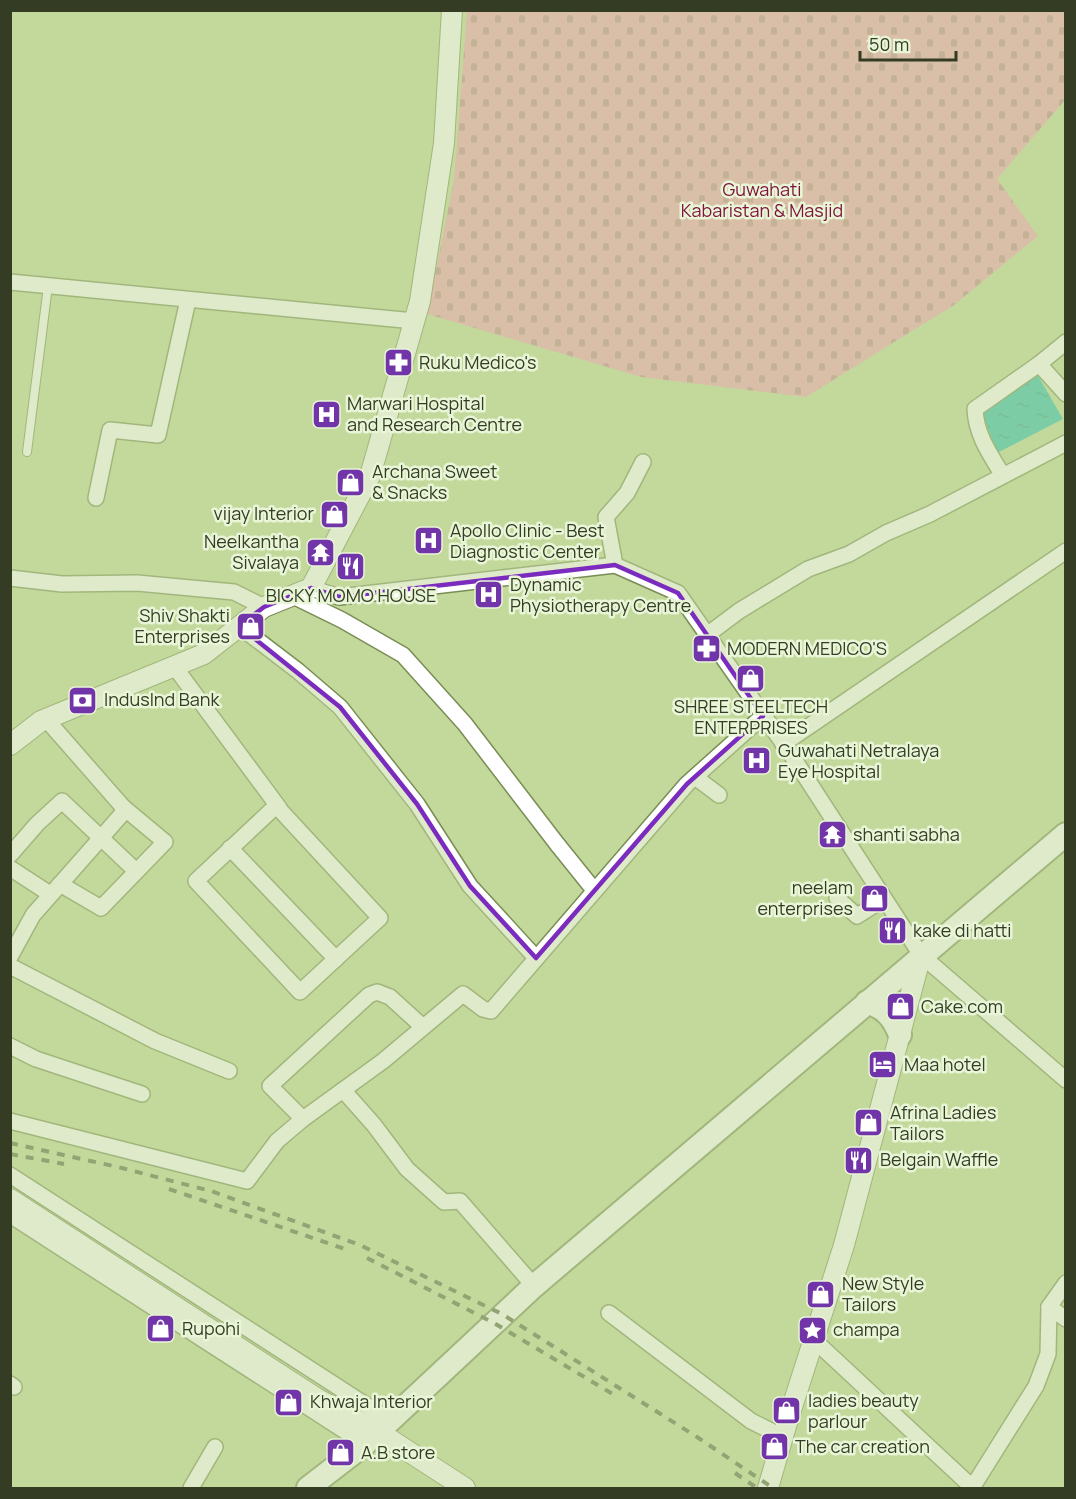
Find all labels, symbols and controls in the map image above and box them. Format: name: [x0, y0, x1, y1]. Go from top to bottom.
scale bar: [860, 24, 956, 62]
text: 50 m: [869, 32, 909, 56]
park label: Guwahati Kabaristan & Masjid: [681, 177, 843, 222]
pharmacy icon: Ruku Medico's: [382, 347, 414, 379]
place label: Ruku Medico's: [419, 350, 536, 374]
place label: Marwari Hospital and Research Centre: [347, 391, 522, 436]
hospital icon: Marwari Hospital and Research Centre: [310, 398, 342, 430]
place label: Archana Sweet & Snacks: [372, 459, 497, 504]
shop icon: Archana Sweet & Snacks: [335, 466, 367, 498]
shop icon: vijay Interior: [319, 498, 351, 530]
place label: vijay Interior: [213, 501, 314, 525]
place label: Apollo Clinic - Best Diagnostic Center: [450, 518, 604, 563]
hospital icon: Apollo Clinic - Best Diagnostic Center: [413, 525, 445, 557]
place label: Neelkantha Sivalaya: [204, 529, 299, 574]
temple icon: Neelkantha Sivalaya: [304, 536, 336, 568]
restaurant icon: BICKY MOMO HOUSE: [335, 551, 367, 583]
place label: Dynamic Physiotherapy Centre: [510, 572, 691, 617]
hospital icon: Dynamic Physiotherapy Centre: [473, 579, 505, 611]
place label: BICKY MOMO HOUSE: [266, 583, 436, 607]
place label: Shiv Shakti Enterprises: [134, 603, 230, 648]
shop icon: Shiv Shakti Enterprises: [235, 610, 267, 642]
pharmacy icon: MODERN MEDICO'S: [690, 633, 722, 665]
place label: MODERN MEDICO'S: [727, 636, 887, 660]
shop icon: SHREE STEELTECH ENTERPRISES: [735, 662, 767, 694]
bank icon: IndusInd Bank: [67, 684, 99, 716]
place label: IndusInd Bank: [104, 687, 220, 711]
place label: SHREE STEELTECH ENTERPRISES: [674, 694, 828, 739]
place label: Guwahati Netralaya Eye Hospital: [778, 738, 939, 783]
hospital icon: Guwahati Netralaya Eye Hospital: [741, 745, 773, 777]
temple icon: shanti sabha: [816, 819, 848, 851]
place label: shanti sabha: [853, 822, 960, 846]
place label: neelam enterprises: [757, 875, 853, 920]
shop icon: neelam enterprises: [858, 882, 890, 914]
restaurant icon: kake di hatti: [876, 915, 908, 947]
place label: kake di hatti: [913, 918, 1012, 942]
shop icon: Cake.com: [884, 991, 916, 1023]
place label: Cake.com: [921, 994, 1003, 1018]
hotel icon: Maa hotel: [867, 1049, 899, 1081]
place label: Maa hotel: [904, 1052, 986, 1076]
place label: Afrina Ladies Tailors: [890, 1100, 996, 1145]
shop icon: Afrina Ladies Tailors: [853, 1107, 885, 1139]
restaurant icon: Belgain Waffle: [843, 1144, 875, 1176]
place label: Belgain Waffle: [880, 1147, 998, 1171]
place label: New Style Tailors: [842, 1271, 924, 1316]
shop icon: New Style Tailors: [805, 1278, 837, 1310]
shop icon: Rupohi: [145, 1313, 177, 1345]
place icon: champa: [796, 1314, 828, 1346]
place label: Rupohi: [182, 1316, 240, 1340]
place label: champa: [833, 1317, 900, 1341]
shop icon: Khwaja Interior: [273, 1386, 305, 1418]
place label: ladies beauty parlour: [808, 1388, 919, 1433]
place label: Khwaja Interior: [310, 1389, 433, 1413]
shop icon: ladies beauty parlour: [771, 1395, 803, 1427]
shop icon: The car creation: [758, 1431, 790, 1463]
place label: The car creation: [795, 1434, 930, 1458]
shop icon: A.B store: [324, 1437, 356, 1469]
place label: A.B store: [361, 1440, 435, 1464]

